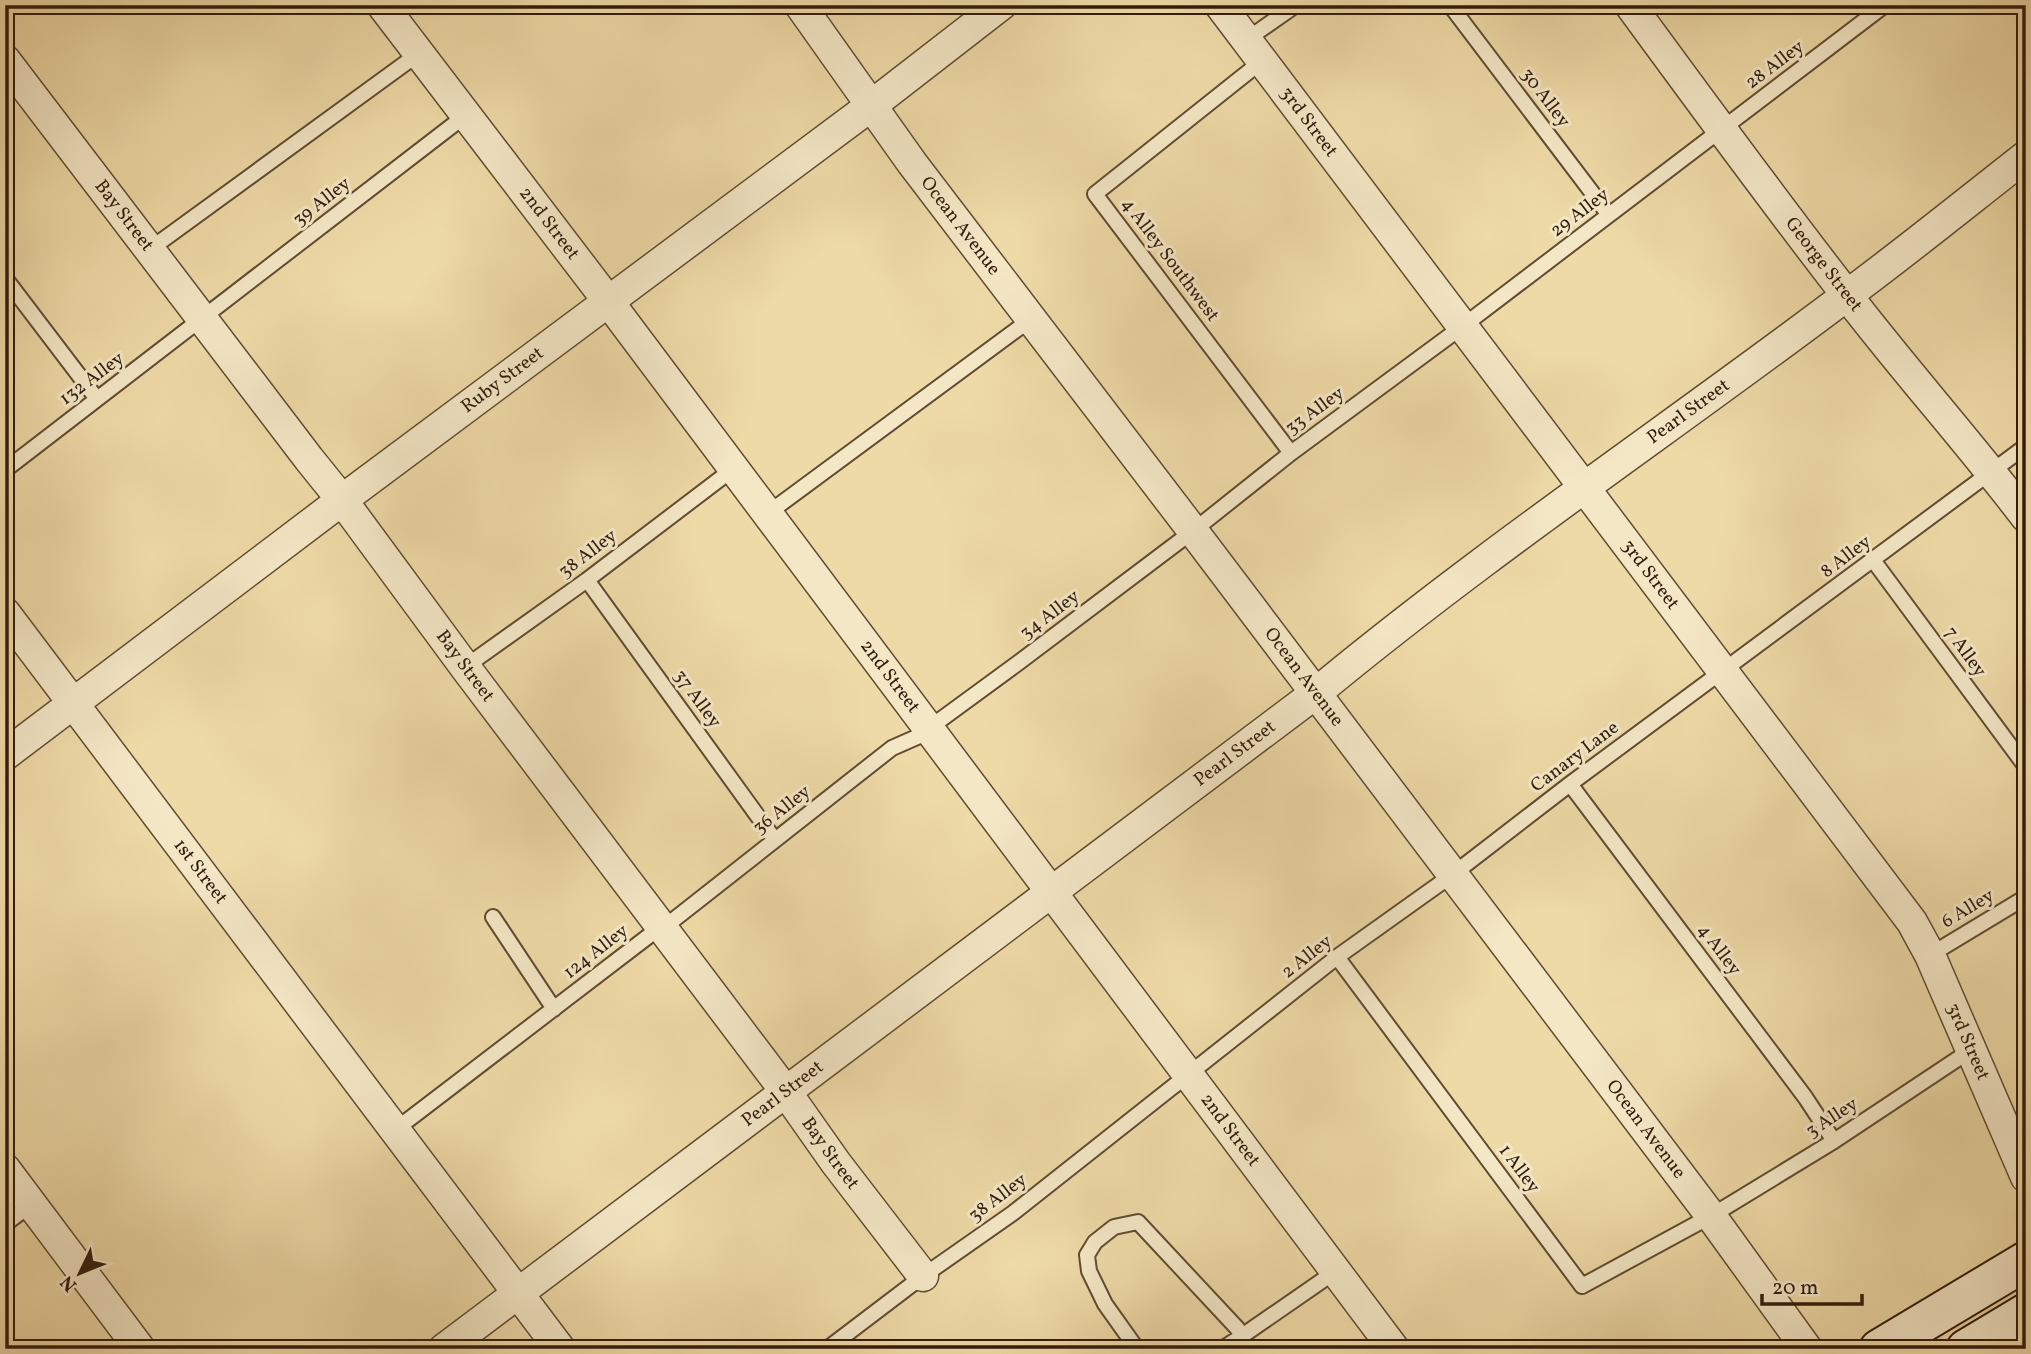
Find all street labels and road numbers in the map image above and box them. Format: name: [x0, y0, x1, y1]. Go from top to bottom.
street label: 28 Alley: [1740, 34, 1810, 96]
street label: 30 Alley: [1514, 63, 1576, 133]
street label: 3rd Street: [1273, 82, 1344, 163]
street label: 39 Alley: [288, 171, 356, 233]
street label: Ocean Avenue: [914, 171, 1006, 281]
street label: Bay Street: [88, 175, 160, 258]
street label: 2nd Street: [512, 182, 585, 266]
street label: 29 Alley: [1545, 182, 1615, 244]
street label: 4 Alley Southwest: [1115, 193, 1225, 328]
street label: George Street: [1779, 212, 1869, 318]
street label: Ruby Street: [456, 341, 550, 420]
street label: 132 Alley: [54, 346, 130, 412]
street label: Pearl Street: [1642, 373, 1736, 451]
street label: 33 Alley: [1280, 381, 1350, 441]
street label: 38 Alley: [553, 523, 623, 585]
street label: 8 Alley: [1815, 529, 1877, 585]
street label: 3rd Street: [1615, 534, 1685, 616]
street label: 34 Alley: [1015, 584, 1085, 646]
street label: 7 Alley: [1938, 621, 1992, 683]
street label: Ocean Avenue: [1258, 622, 1350, 732]
street label: Bay Street: [429, 625, 501, 708]
street label: 2nd Street: [854, 635, 926, 719]
street label: 37 Alley: [667, 664, 727, 734]
street label: Pearl Street: [1189, 714, 1282, 793]
street label: Canary Lane: [1525, 715, 1625, 799]
street label: 36 Alley: [748, 779, 816, 841]
street label: 1st Street: [167, 834, 233, 910]
street label: 6 Alley: [1937, 883, 1999, 935]
street label: 124 Alley: [558, 918, 634, 986]
street label: 4 Alley: [1691, 919, 1747, 981]
street label: 2 Alley: [1276, 929, 1338, 985]
street label: 3rd Street: [1939, 999, 1996, 1085]
street label: Pearl Street: [736, 1055, 829, 1133]
street label: Ocean Avenue: [1600, 1074, 1692, 1184]
street label: 2nd Street: [1194, 1088, 1266, 1173]
street label: 3 Alley: [1801, 1091, 1863, 1145]
street label: Bay Street: [795, 1112, 865, 1196]
street label: 1 Alley: [1492, 1139, 1546, 1199]
street label: 38 Alley: [963, 1167, 1033, 1229]

